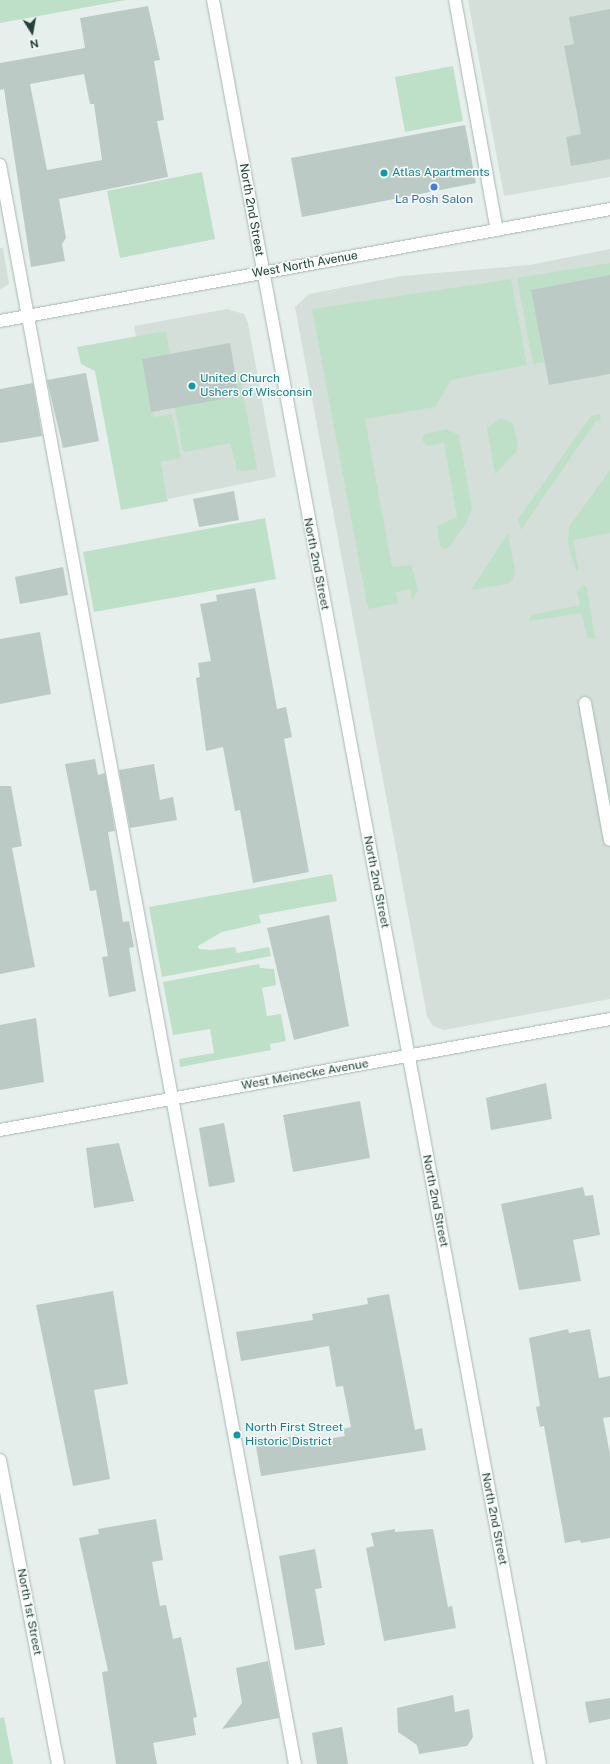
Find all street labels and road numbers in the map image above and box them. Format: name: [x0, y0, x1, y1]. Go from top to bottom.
street label: North 2nd Street: [236, 162, 266, 258]
street label: West North Avenue: [251, 249, 359, 281]
street label: North 2nd Street: [300, 517, 332, 611]
street label: North 2nd Street: [360, 835, 392, 929]
street label: West Meinecke Avenue: [240, 1057, 370, 1093]
street label: North 2nd Street: [419, 1154, 451, 1248]
street label: North 2nd Street: [478, 1472, 510, 1566]
street label: North 1st Street: [14, 1567, 44, 1657]

